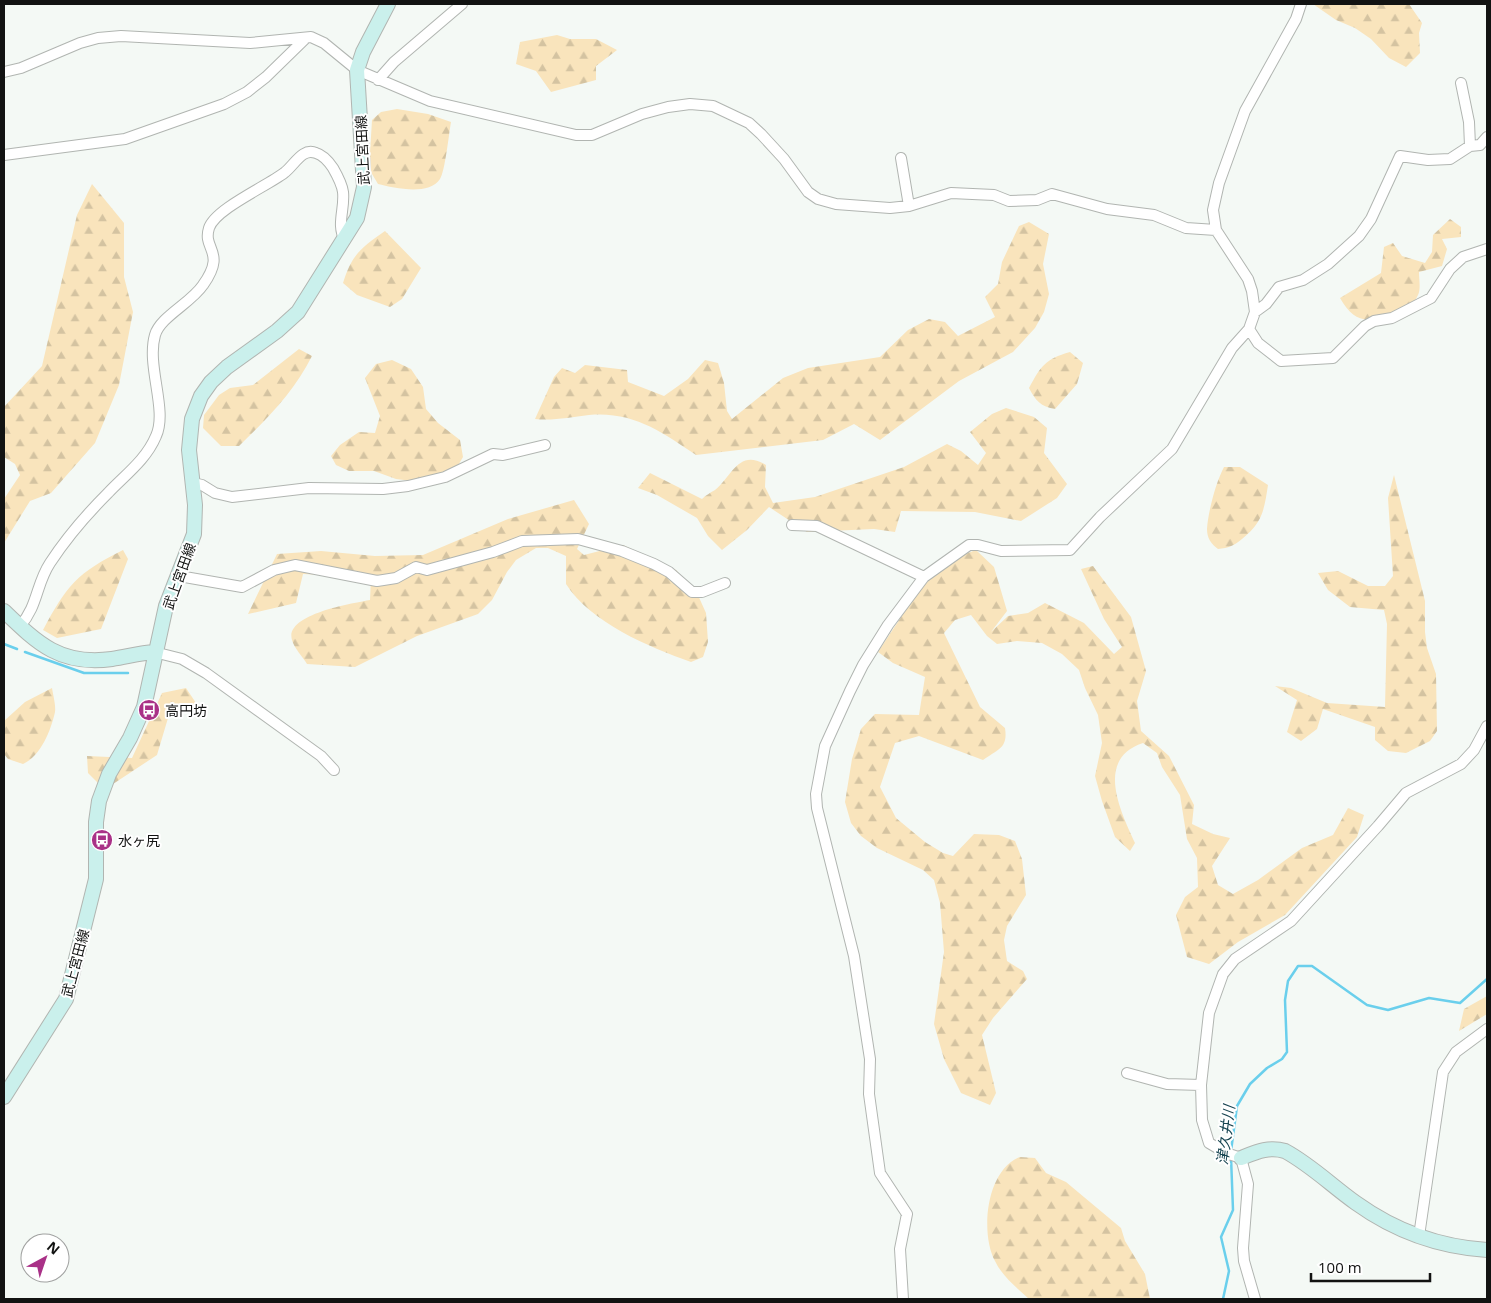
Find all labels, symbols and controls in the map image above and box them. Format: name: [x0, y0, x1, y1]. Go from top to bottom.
street label: 武上宮田線: [351, 115, 373, 185]
street label: 武上宮田線: [158, 540, 200, 612]
bus stop icon: 高円坊: [137, 698, 161, 722]
place label: 高円坊: [165, 701, 207, 720]
bus stop icon: 水ヶ尻: [90, 828, 114, 852]
place label: 水ヶ尻: [118, 831, 160, 850]
street label: 武上宮田線: [57, 927, 93, 999]
water label: 津久井川: [1211, 1102, 1239, 1166]
north arrow: [20, 1233, 70, 1283]
text: N: [43, 1237, 64, 1259]
scale bar: [1311, 1250, 1430, 1282]
text: 100 m: [1318, 1257, 1362, 1277]

